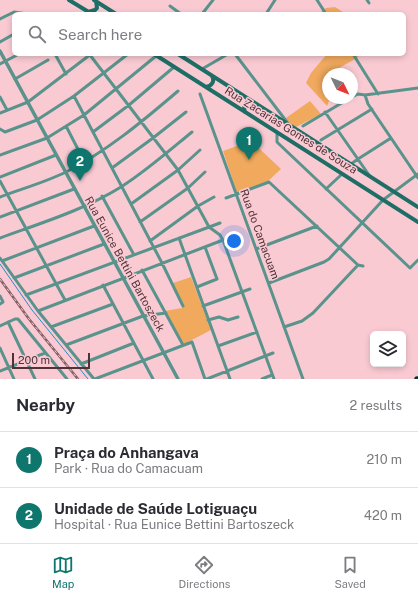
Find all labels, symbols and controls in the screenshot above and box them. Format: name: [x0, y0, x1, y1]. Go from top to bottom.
search box: [12, 12, 406, 56]
icon: search: [26, 23, 48, 45]
text: Search here: [58, 26, 142, 43]
north arrow: [322, 68, 358, 104]
street label: Rua Zacarias Gomes de Souza: [223, 84, 359, 176]
pin: 1: [236, 127, 262, 160]
pin: 2: [67, 148, 93, 181]
street label: Rua do Camacuam: [238, 187, 282, 281]
street label: Rua Eunice Bettini Bartoszeck: [83, 194, 167, 334]
your location: [224, 231, 244, 251]
map controls: [370, 331, 406, 367]
button: layers: [370, 331, 406, 367]
scale bar: [12, 351, 90, 370]
text: 200 m: [18, 354, 50, 366]
text: Nearby: [16, 395, 75, 415]
text: 2 results: [350, 398, 402, 413]
text: Praça do Anhangava: [54, 444, 199, 461]
text: 1: [26, 452, 32, 467]
text: 210 m: [367, 452, 402, 467]
text: Park · Rua do Camacuam: [54, 461, 203, 476]
text: Unidade de Saúde Lotiguaçu: [54, 500, 257, 517]
text: 2: [25, 508, 33, 523]
text: 420 m: [364, 508, 402, 523]
text: Hospital · Rua Eunice Bettini Bartoszeck: [54, 517, 294, 532]
tab: Map: [52, 554, 74, 590]
tab: Directions: [179, 554, 230, 590]
tab: Saved: [334, 554, 366, 590]

